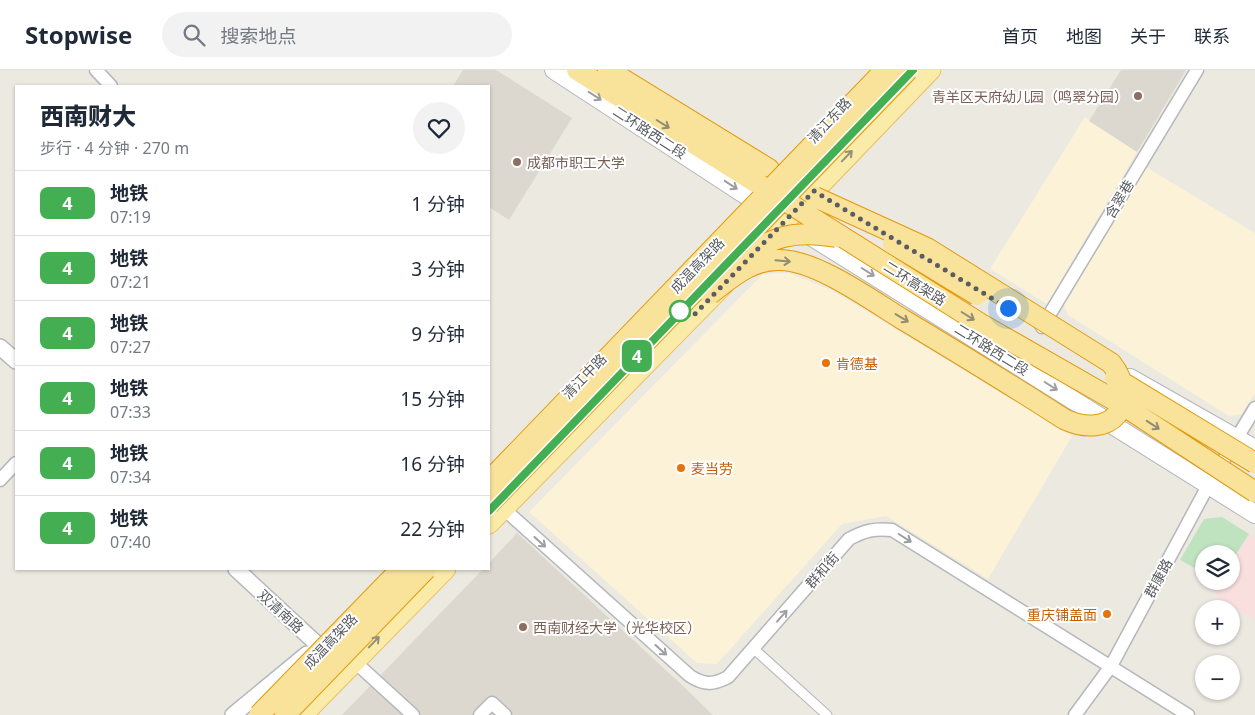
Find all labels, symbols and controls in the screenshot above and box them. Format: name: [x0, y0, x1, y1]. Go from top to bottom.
search box: [162, 12, 512, 57]
text: Stopwise: [25, 18, 132, 51]
icon: search: [180, 21, 208, 49]
text: 搜索地点: [220, 23, 296, 49]
text: 首页: [1002, 24, 1038, 48]
text: 地图: [1066, 24, 1102, 48]
text: 关于: [1130, 24, 1166, 48]
text: 联系: [1194, 24, 1230, 48]
place label: 青羊区天府幼儿园（鸣翠分园）: [932, 87, 1128, 106]
marker: 青羊区天府幼儿园（鸣翠分园）: [1132, 90, 1144, 102]
one-way arrow: [588, 91, 602, 102]
street label: 清江东路: [803, 93, 855, 147]
text: 西南财大: [40, 99, 136, 132]
street label: 二环路西二段: [610, 101, 690, 163]
button: heart: [413, 102, 465, 154]
one-way arrow: [656, 119, 670, 129]
text: 步行 · 4 分钟 · 270 m: [40, 137, 189, 159]
one-way arrow: [841, 150, 853, 162]
place label: 成都市职工大学: [527, 153, 625, 172]
marker: 成都市职工大学: [511, 156, 523, 168]
street label: 含翠巷: [1100, 176, 1138, 222]
text: 地铁: [110, 180, 148, 206]
one-way arrow: [724, 180, 738, 191]
text: 4: [62, 191, 73, 215]
text: 1 分钟: [411, 191, 465, 217]
text: 07:19: [110, 206, 151, 228]
street label: 成温高架路: [666, 233, 728, 297]
text: 地铁: [110, 245, 148, 271]
text: 4: [62, 256, 73, 280]
text: 3 分钟: [411, 256, 465, 282]
one-way arrow: [775, 256, 791, 265]
street label: 二环高架路: [880, 256, 950, 310]
one-way arrow: [861, 268, 875, 278]
text: 07:21: [110, 271, 151, 293]
your location: [996, 296, 1021, 321]
unlabelled marker: [669, 300, 691, 322]
text: 地铁: [110, 310, 148, 336]
one-way arrow: [960, 312, 974, 322]
one-way arrow: [895, 314, 909, 324]
street label: 二环路西二段: [951, 319, 1033, 379]
text: 4: [62, 321, 73, 345]
text: 9 分钟: [411, 321, 465, 347]
text: 07:27: [110, 336, 151, 358]
line badge: 4: [621, 340, 653, 372]
text: 4: [632, 344, 642, 368]
street label: 清江中路: [558, 349, 610, 403]
place label: 肯德基: [836, 354, 878, 373]
marker: 肯德基: [820, 357, 832, 369]
text: 地铁: [110, 375, 148, 401]
one-way arrow: [1044, 380, 1058, 391]
text: 4: [62, 386, 73, 410]
text: 15 分钟: [400, 386, 465, 412]
text: 07:33: [110, 401, 151, 423]
one-way arrow: [1146, 420, 1160, 431]
text: 地铁: [110, 440, 148, 466]
text: 4: [62, 451, 73, 475]
text: 16 分钟: [400, 451, 465, 477]
place label: 麦当劳: [691, 459, 733, 478]
marker: 麦当劳: [675, 462, 687, 474]
text: 07:34: [110, 466, 151, 488]
text: 地铁: [110, 505, 148, 531]
text: 4: [62, 516, 73, 540]
text: 22 分钟: [400, 516, 465, 542]
text: 07:40: [110, 531, 151, 553]
one-way arrow: [897, 533, 911, 543]
one-way arrow: [533, 536, 546, 548]
map controls: [1195, 545, 1240, 700]
button: layers: [1195, 545, 1240, 590]
street label: 群和街: [801, 548, 843, 592]
street label: 群康路: [1140, 555, 1176, 601]
street label: 双清南路: [254, 585, 308, 637]
button: +: [1195, 600, 1240, 645]
place label: 重庆铺盖面: [1027, 605, 1097, 624]
marker: 重庆铺盖面: [1101, 608, 1113, 620]
street label: 成温高架路: [299, 609, 361, 673]
one-way arrow: [776, 609, 788, 622]
place label: 西南财经大学（光华校区）: [533, 618, 701, 637]
marker: 西南财经大学（光华校区）: [517, 621, 529, 633]
one-way arrow: [368, 636, 380, 649]
one-way arrow: [654, 644, 667, 656]
button: −: [1195, 655, 1240, 700]

